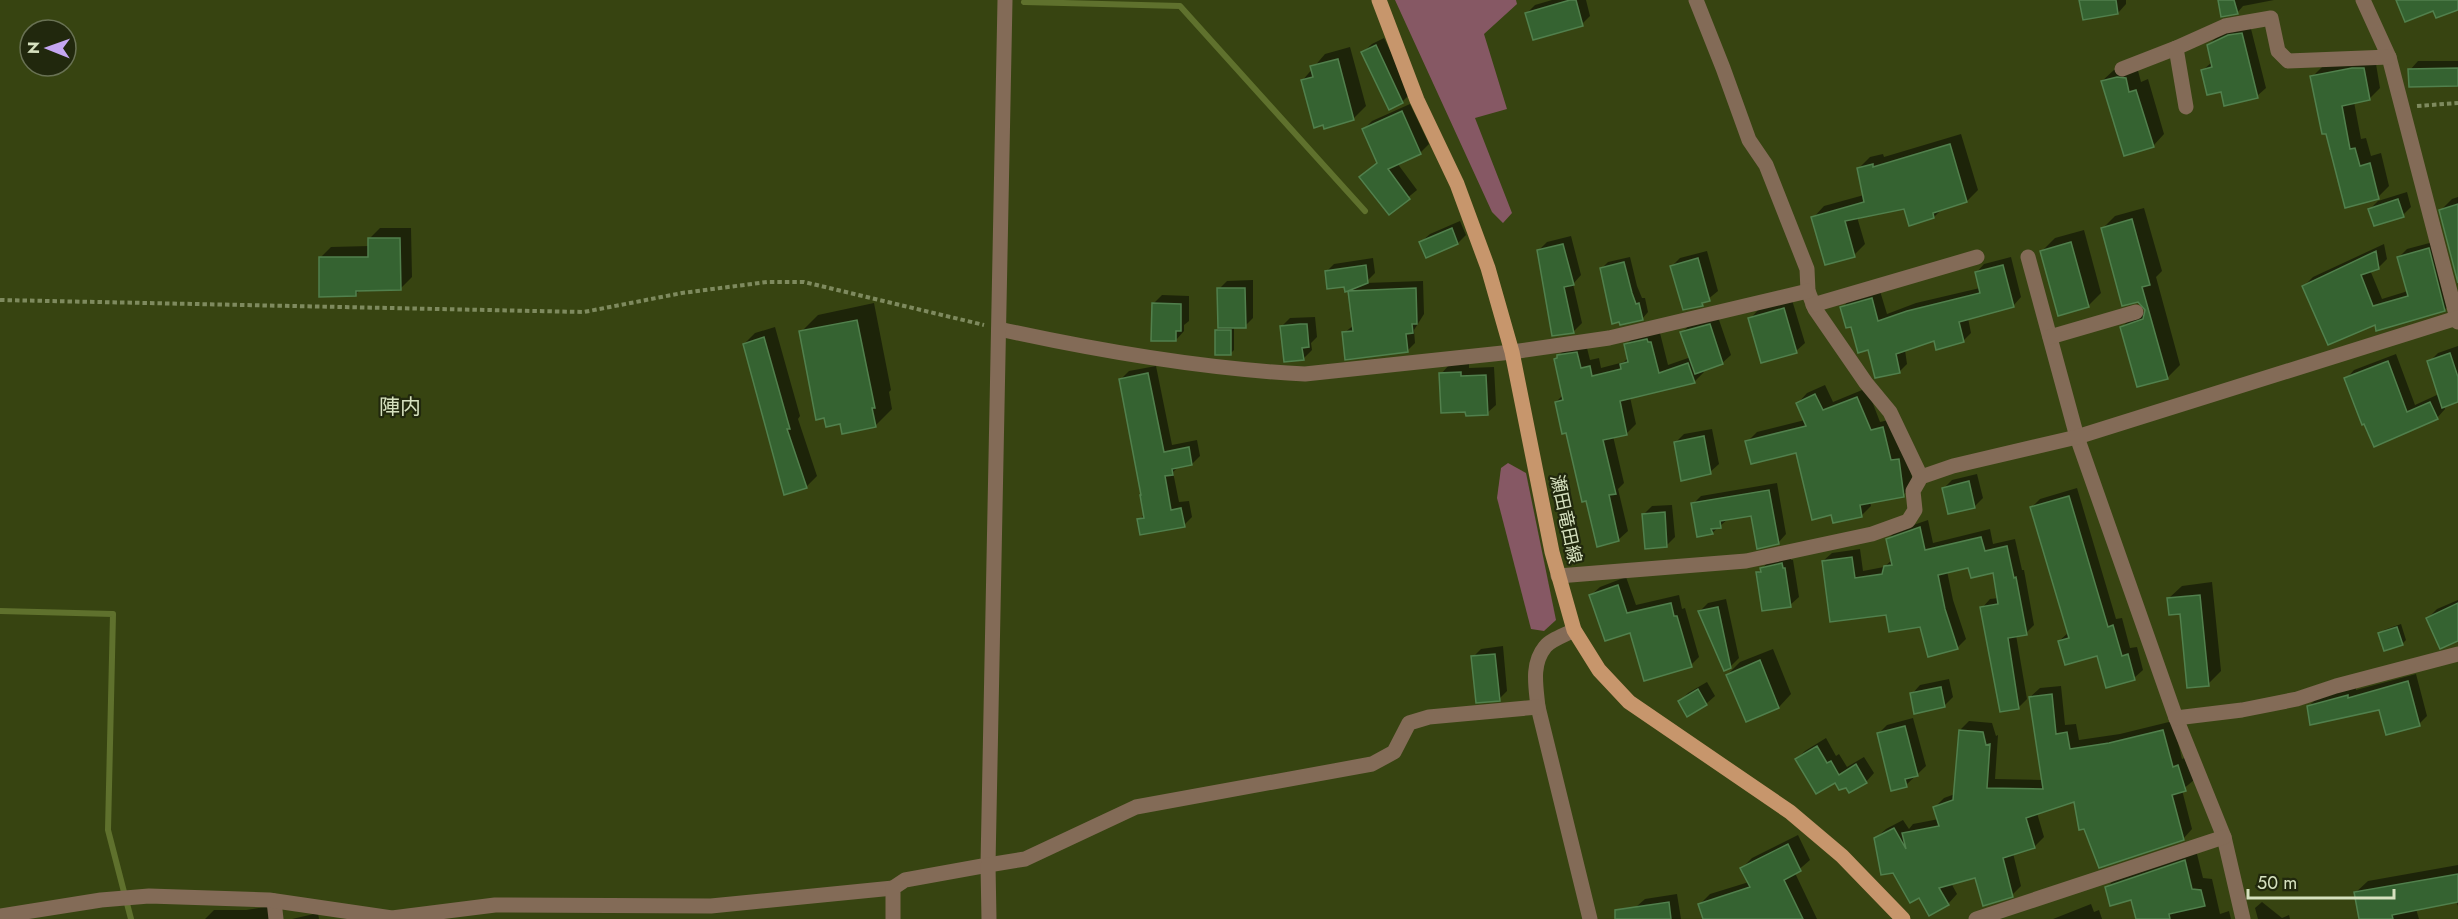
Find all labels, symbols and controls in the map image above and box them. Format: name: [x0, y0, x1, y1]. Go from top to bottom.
north arrow: [18, 18, 78, 78]
text: N: [22, 41, 45, 54]
district label: 陣内: [379, 392, 421, 422]
street label: 瀬田竜田線: [1544, 472, 1588, 566]
scale bar: [2248, 862, 2394, 900]
text: 50 m: [2257, 870, 2297, 896]

